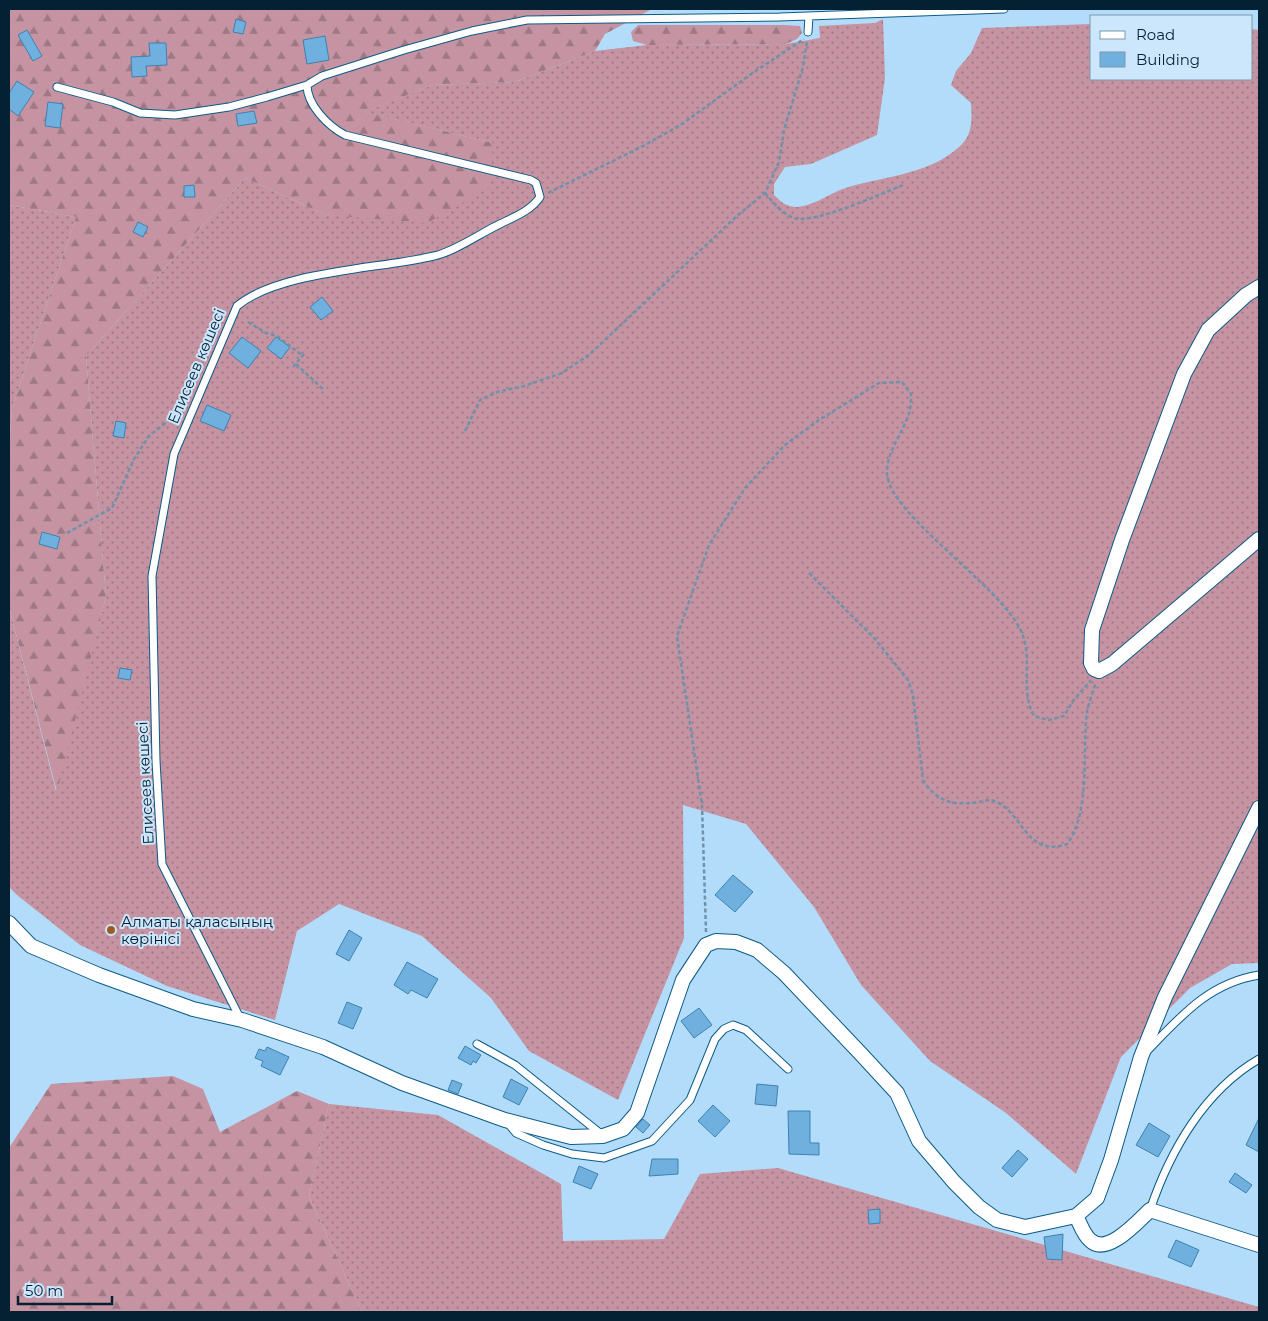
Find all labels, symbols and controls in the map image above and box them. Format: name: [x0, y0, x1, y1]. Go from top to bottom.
legend: [1090, 15, 1253, 80]
text: Road: [1136, 25, 1175, 44]
text: Building: [1136, 50, 1200, 69]
street label: Елисеев көшесі: [163, 306, 229, 426]
street label: Елисеев көшесі: [132, 721, 158, 845]
place label: Алматы қаласының көрінісі: [121, 912, 273, 948]
marker: Алматы қаласының көрінісі: [105, 924, 117, 936]
scale bar: [18, 1274, 111, 1306]
text: 50 m: [25, 1281, 63, 1300]

